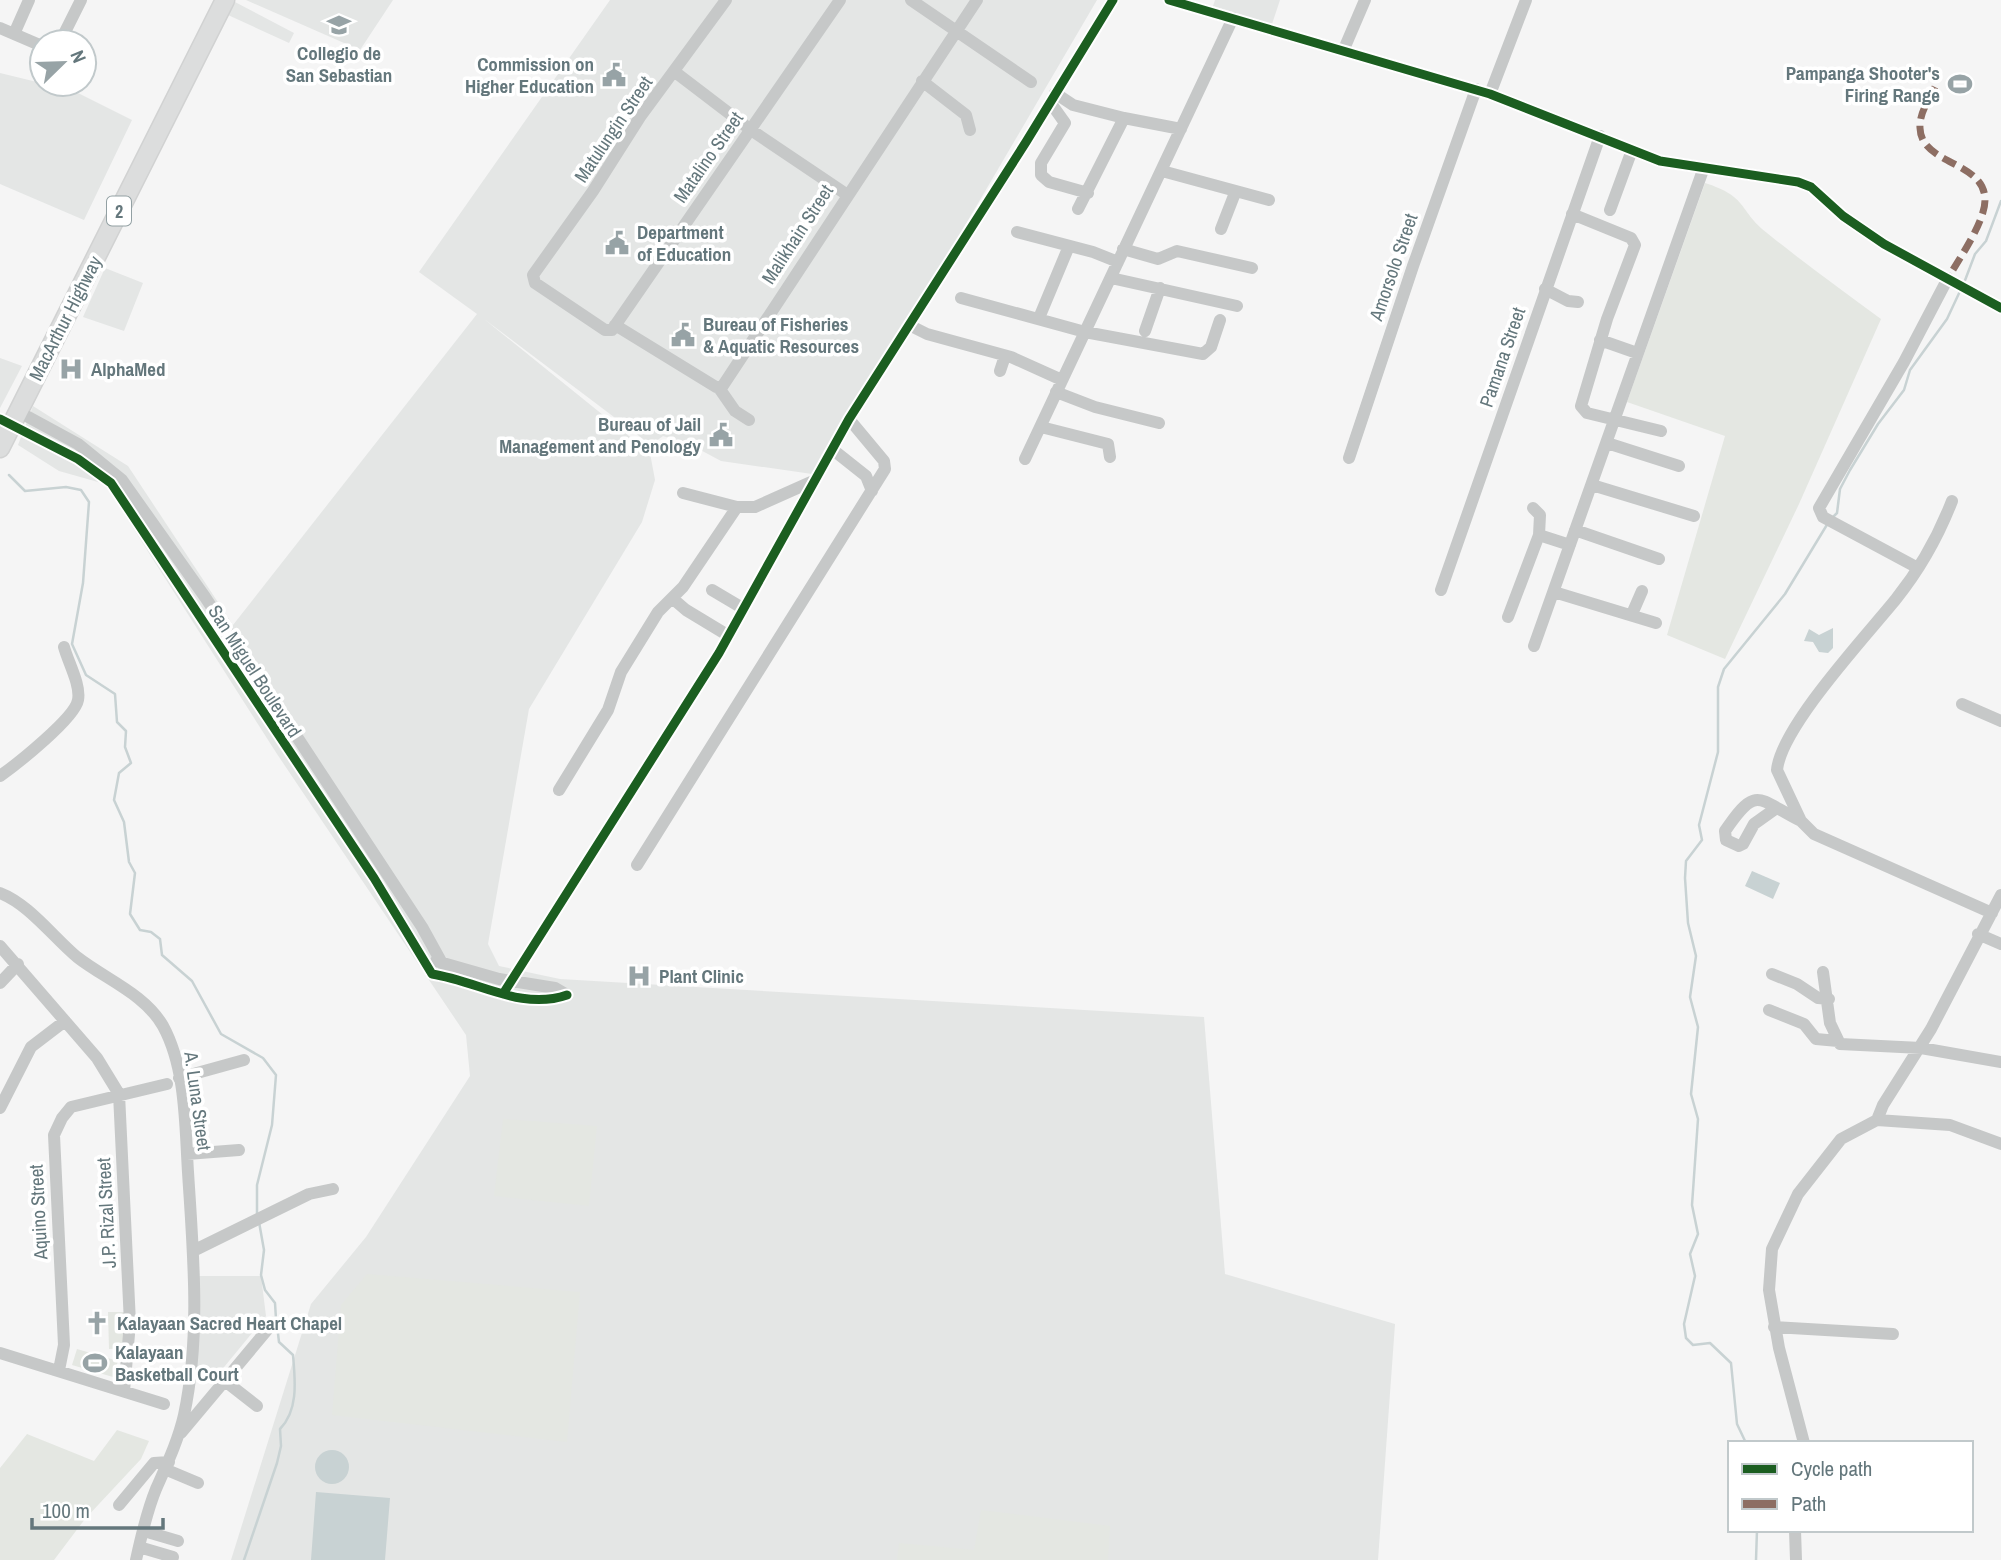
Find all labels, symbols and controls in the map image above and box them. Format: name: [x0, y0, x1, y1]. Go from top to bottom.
school or university icon: Collegio de San Sebastian: [325, 11, 353, 39]
north arrow: [28, 28, 98, 98]
place label: Collegio de San Sebastian: [286, 40, 392, 88]
text: N: [64, 46, 93, 67]
place label: Commission on Higher Education: [465, 51, 594, 99]
place label: Pampanga Shooter's Firing Range: [1786, 60, 1940, 108]
public building icon: Commission on Higher Education: [600, 61, 628, 89]
street label: Matulungin Street: [568, 70, 659, 187]
sports icon: Pampanga Shooter's Firing Range: [1946, 70, 1974, 98]
street label: Matalino Street: [667, 106, 749, 208]
street label: Malikhain Street: [755, 179, 839, 289]
road number: 2: [107, 196, 131, 226]
street label: Amorsolo Street: [1362, 209, 1424, 325]
place label: Department of Education: [637, 219, 731, 267]
public building icon: Department of Education: [603, 229, 631, 257]
street label: MacArthur Highway: [22, 251, 108, 385]
street label: Pamana Street: [1473, 303, 1531, 410]
place label: Bureau of Fisheries & Aquatic Resources: [703, 311, 859, 359]
public building icon: Bureau of Fisheries & Aquatic Resources: [669, 321, 697, 349]
hospital icon: AlphaMed: [57, 355, 85, 383]
place label: AlphaMed: [91, 356, 165, 382]
place label: Bureau of Jail Management and Penology: [499, 411, 701, 459]
public building icon: Bureau of Jail Management and Penology: [707, 421, 735, 449]
street label: San Miguel Boulevard: [202, 600, 308, 742]
hospital icon: Plant Clinic: [625, 962, 653, 990]
place label: Plant Clinic: [659, 963, 744, 989]
street label: A. Luna Street: [178, 1049, 218, 1153]
street label: J.P. Rizal Street: [90, 1156, 122, 1269]
street label: Aquino Street: [22, 1163, 54, 1261]
church icon: Kalayaan Sacred Heart Chapel: [83, 1309, 111, 1337]
place label: Kalayaan Sacred Heart Chapel: [117, 1310, 342, 1336]
place label: Kalayaan Basketball Court: [115, 1339, 239, 1387]
sports icon: Kalayaan Basketball Court: [81, 1349, 109, 1377]
legend: [1728, 1441, 1973, 1532]
text: Cycle path: [1791, 1454, 1872, 1483]
scale bar: [32, 1486, 163, 1530]
text: Path: [1791, 1489, 1826, 1518]
text: 100 m: [42, 1496, 90, 1525]

